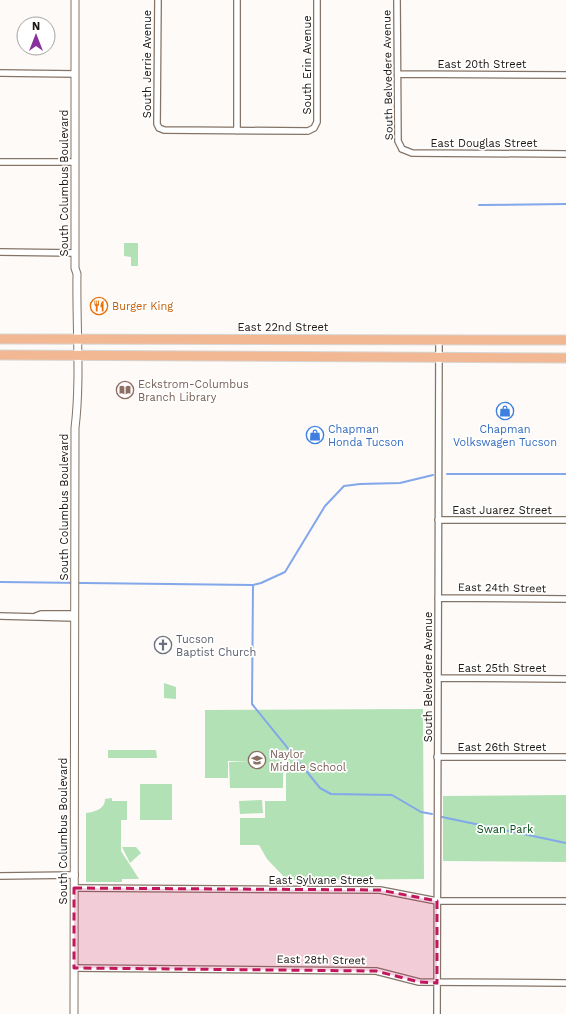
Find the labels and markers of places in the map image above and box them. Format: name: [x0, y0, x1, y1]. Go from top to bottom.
restaurant icon: Burger King: [89, 296, 109, 316]
place label: Burger King: [112, 300, 173, 313]
place label: Eckstrom-Columbus Branch Library: [138, 378, 249, 404]
library icon: Eckstrom-Columbus Branch Library: [115, 380, 135, 400]
shop icon: Chapman Volkswagen Tucson: [495, 401, 515, 421]
place label: Chapman Honda Tucson: [328, 423, 404, 449]
place label: Chapman Volkswagen Tucson: [453, 423, 557, 449]
shop icon: Chapman Honda Tucson: [305, 425, 325, 445]
place label: Tucson Baptist Church: [176, 633, 256, 659]
church icon: Tucson Baptist Church: [153, 635, 173, 655]
place label: Naylor Middle School: [270, 748, 347, 774]
school or university icon: Naylor Middle School: [247, 750, 267, 770]

